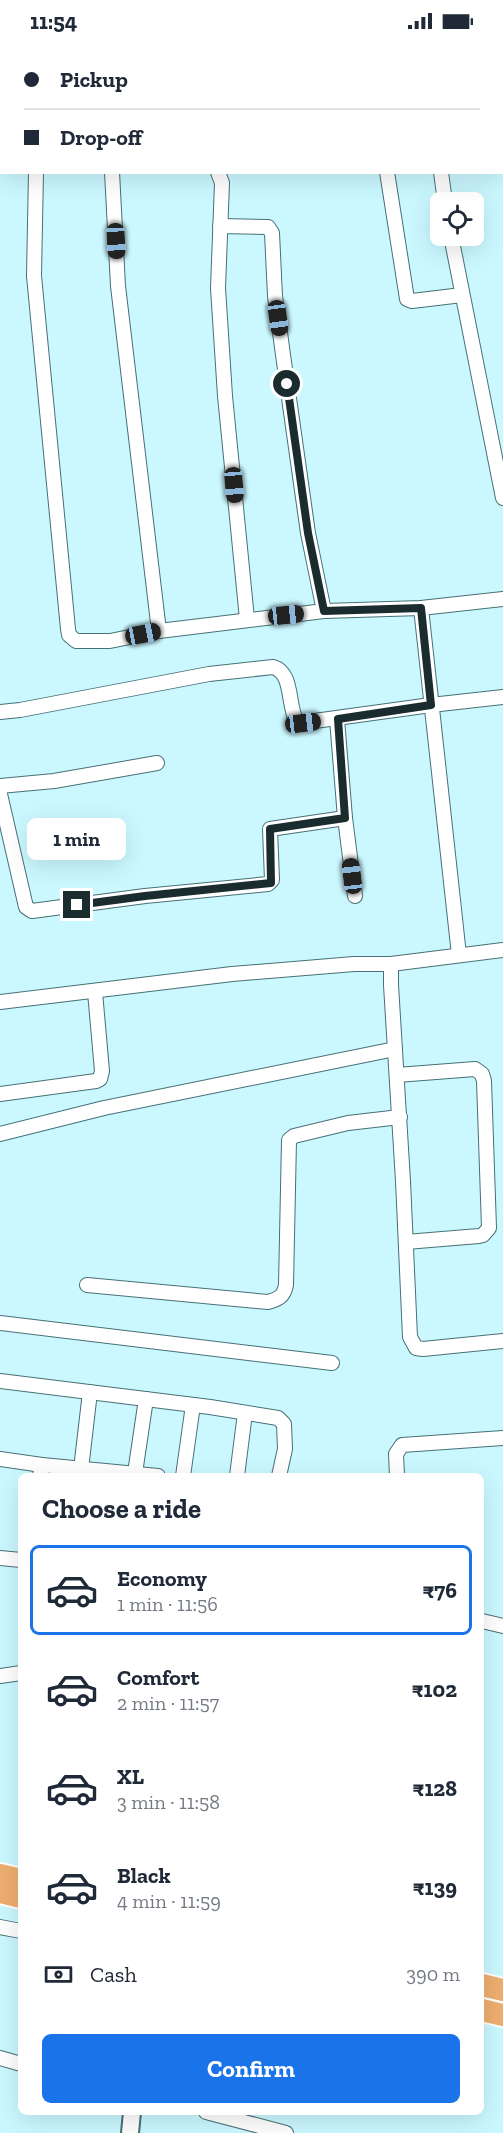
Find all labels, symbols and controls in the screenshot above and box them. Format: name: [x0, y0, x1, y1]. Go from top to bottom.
text: 11:54: [30, 8, 77, 35]
text: Pickup: [60, 66, 128, 93]
text: Drop-off: [60, 124, 142, 151]
map controls: [430, 192, 484, 246]
button: locate: [430, 192, 484, 246]
car: [106, 223, 126, 259]
car: [267, 299, 289, 337]
route start: [273, 370, 300, 397]
car: [223, 466, 245, 504]
car: [267, 604, 305, 626]
car: [124, 622, 162, 646]
car: [284, 712, 322, 734]
callout: 1 min: [28, 818, 127, 860]
text: 1 min: [53, 827, 100, 851]
car: [341, 857, 363, 895]
route end: [63, 891, 90, 918]
text: Choose a ride: [42, 1493, 201, 1525]
icon: car: [45, 1563, 99, 1617]
text: Economy: [117, 1565, 207, 1592]
text: ₹76: [422, 1577, 457, 1604]
text: 1 min · 11:56: [117, 1592, 218, 1616]
icon: car: [45, 1662, 99, 1716]
text: Comfort: [117, 1664, 199, 1691]
text: ₹102: [412, 1676, 457, 1703]
text: 2 min · 11:57: [117, 1691, 219, 1715]
icon: car: [45, 1761, 99, 1815]
text: XL: [117, 1763, 144, 1790]
text: ₹128: [413, 1775, 457, 1802]
text: 3 min · 11:58: [117, 1790, 220, 1814]
icon: car: [45, 1860, 99, 1914]
text: Black: [117, 1862, 171, 1889]
text: ₹139: [413, 1874, 457, 1901]
text: 4 min · 11:59: [117, 1889, 221, 1913]
icon: cash: [42, 1958, 75, 1991]
text: Cash: [90, 1961, 137, 1988]
text: 390 m: [406, 1962, 460, 1986]
button: Confirm: [42, 2034, 460, 2103]

